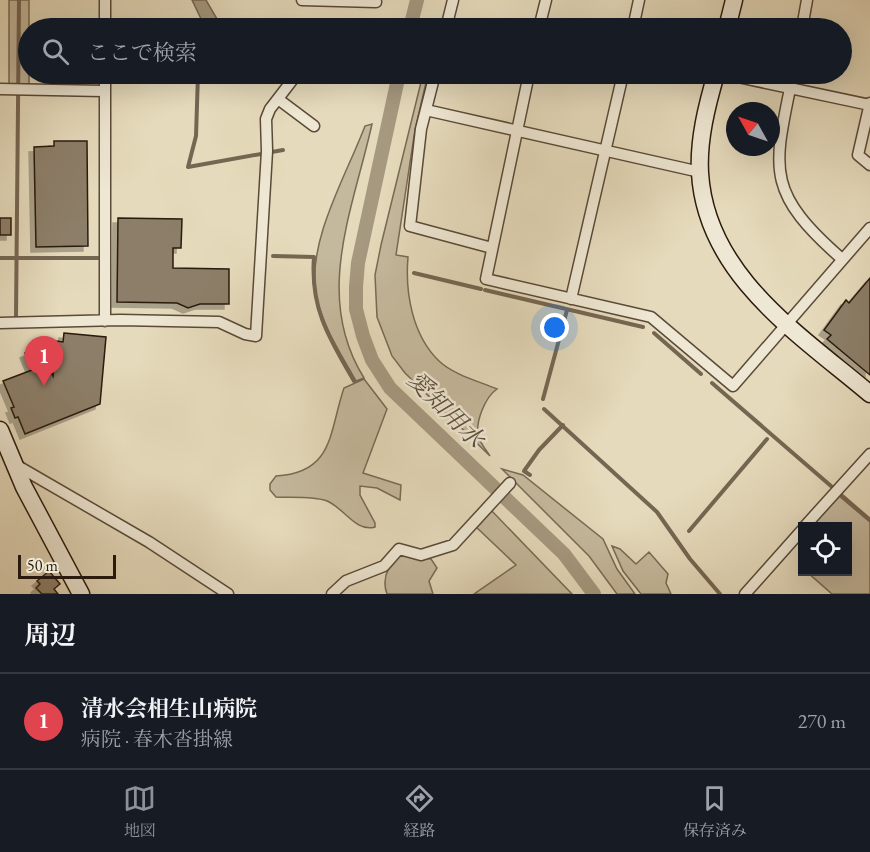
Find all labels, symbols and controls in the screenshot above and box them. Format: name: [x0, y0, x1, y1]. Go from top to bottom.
search box: [18, 18, 852, 84]
icon: search: [39, 35, 72, 68]
text: ここで検索: [87, 38, 197, 67]
north arrow: [726, 102, 780, 156]
your location: [540, 313, 569, 342]
pin: 1: [24, 336, 63, 386]
water label: 愛知用水: [401, 364, 492, 455]
map controls: [798, 522, 852, 576]
button: locate: [798, 522, 852, 576]
scale bar: [18, 552, 116, 580]
text: 50 m: [27, 555, 58, 576]
text: 周辺: [24, 618, 76, 652]
text: 清水会相生山病院: [81, 694, 257, 723]
text: 1: [38, 708, 49, 734]
text: 270 m: [798, 708, 846, 734]
text: 病院 · 春木沓掛線: [81, 726, 233, 752]
tab: 地図: [123, 782, 156, 841]
tab: 経路: [403, 782, 436, 841]
tab: 保存済み: [683, 782, 747, 841]

